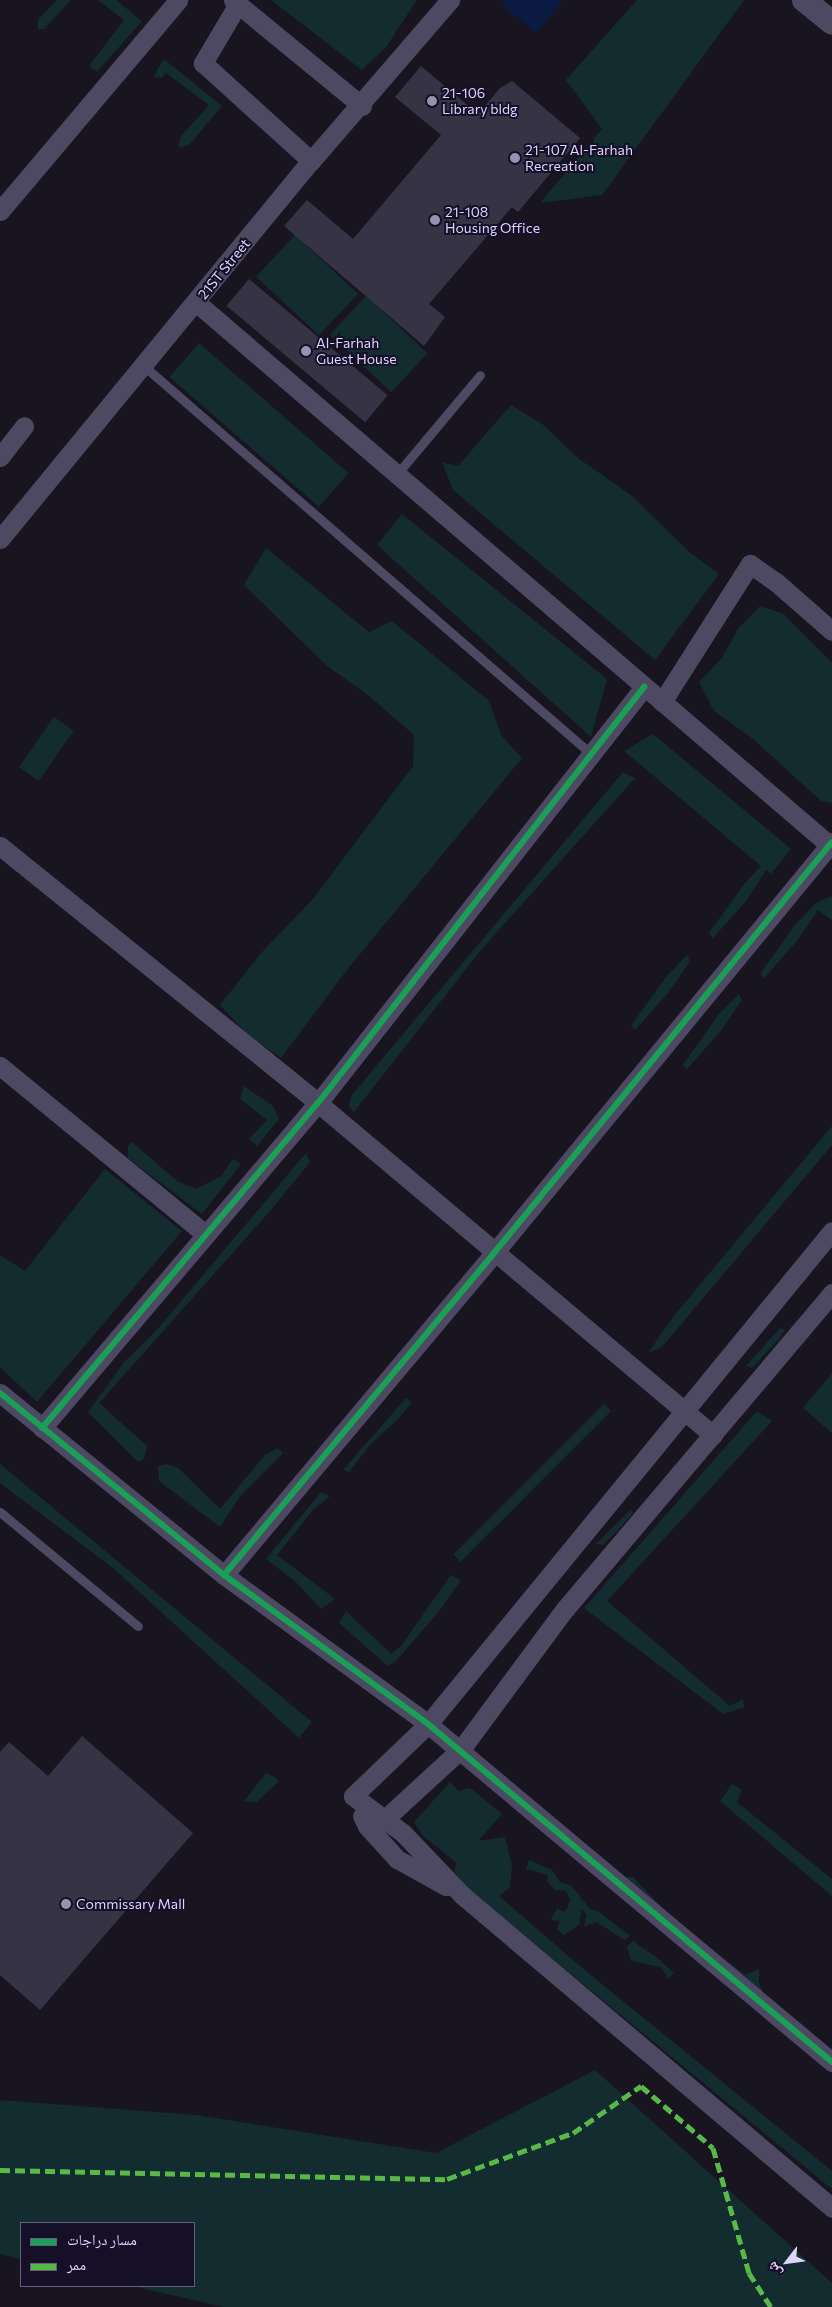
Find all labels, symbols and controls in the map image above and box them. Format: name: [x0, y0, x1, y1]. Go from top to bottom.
place label: 21-106 Library bldg: [442, 85, 518, 118]
marker: 21-106 Library bldg: [426, 95, 438, 107]
place label: 21-107 Al-Farhah Recreation: [525, 142, 633, 174]
marker: 21-107 Al-Farhah Recreation: [509, 152, 521, 164]
place label: 21-108 Housing Office: [445, 204, 540, 236]
marker: 21-108 Housing Office: [429, 214, 441, 226]
street label: 21ST Street: [194, 235, 254, 303]
place label: Al-Farhah Guest House: [316, 335, 397, 368]
marker: Al-Farhah Guest House: [300, 345, 312, 357]
place label: Commissary Mall: [76, 1896, 185, 1912]
marker: Commissary Mall: [60, 1898, 72, 1910]
legend: [20, 2222, 195, 2287]
text: مسار دراجات: [67, 2230, 137, 2248]
north arrow: [762, 2237, 812, 2287]
text: ممر: [67, 2255, 86, 2273]
text: ش: [763, 2259, 785, 2280]

